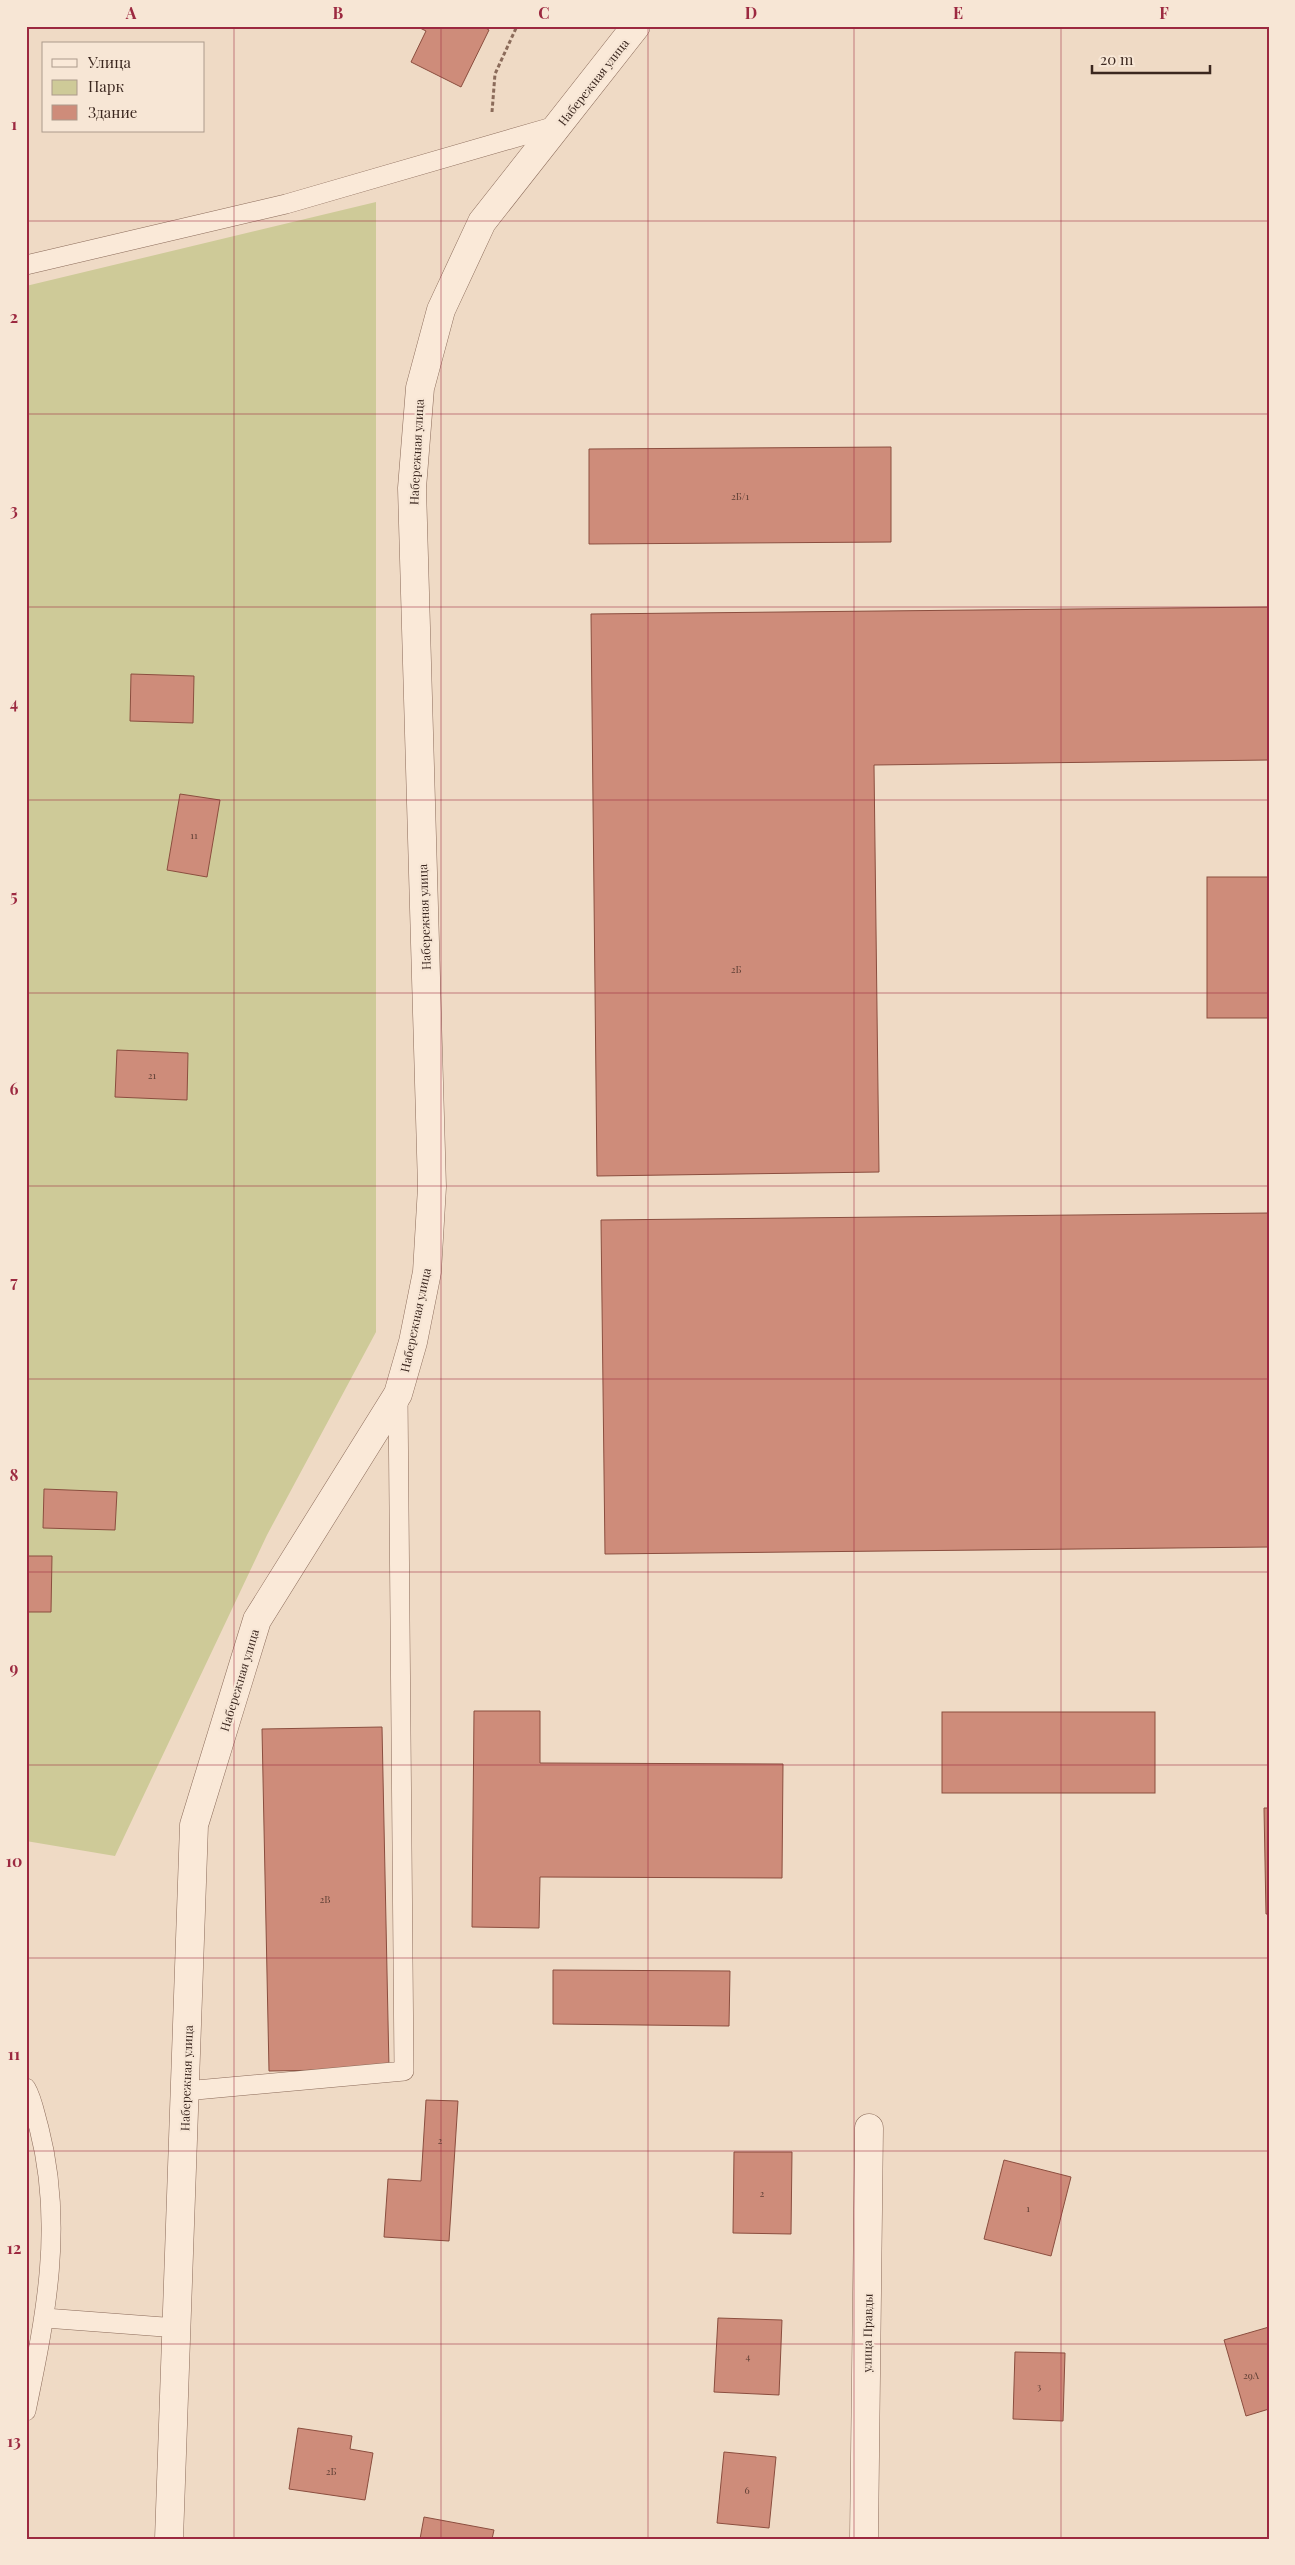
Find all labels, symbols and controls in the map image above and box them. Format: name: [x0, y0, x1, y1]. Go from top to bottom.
text: A: [125, 2, 137, 23]
text: B: [333, 2, 344, 23]
text: C: [538, 2, 550, 23]
text: D: [745, 2, 757, 23]
text: E: [953, 2, 963, 23]
text: F: [1159, 2, 1169, 23]
street label: Набережная улица: [554, 35, 632, 129]
legend: [42, 42, 205, 132]
scale bar: [1092, 42, 1210, 74]
text: 20 m: [1100, 49, 1134, 69]
text: Улица: [87, 52, 131, 72]
text: Парк: [88, 76, 124, 96]
text: Здание: [88, 102, 137, 122]
text: 1: [11, 113, 17, 134]
text: 2: [10, 306, 18, 327]
street label: Набережная улица: [405, 399, 427, 505]
house number: 2Б/1: [731, 489, 749, 503]
text: 3: [10, 499, 18, 520]
text: 4: [10, 692, 18, 713]
house number: 11: [190, 828, 198, 842]
street label: Набережная улица: [414, 864, 434, 970]
text: 5: [10, 885, 18, 906]
house number: 2Б: [731, 962, 741, 976]
house number: 21: [148, 1068, 157, 1082]
text: 6: [10, 1078, 19, 1099]
street label: Набережная улица: [396, 1266, 434, 1374]
text: 7: [10, 1271, 18, 1292]
text: 8: [10, 1464, 19, 1485]
street label: Набережная улица: [216, 1627, 262, 1733]
text: 9: [10, 1657, 19, 1678]
text: 10: [6, 1850, 22, 1871]
house number: 2В: [319, 1892, 331, 1906]
street label: Набережная улица: [176, 2025, 196, 2131]
text: 11: [8, 2043, 20, 2064]
house number: 2: [438, 2133, 443, 2147]
house number: 2: [760, 2186, 765, 2200]
house number: 1: [1026, 2201, 1030, 2215]
text: 12: [7, 2237, 21, 2258]
street label: улица Правды: [858, 2293, 876, 2374]
house number: 4: [746, 2349, 751, 2363]
house number: 29А: [1243, 2368, 1260, 2382]
house number: 3: [1037, 2379, 1042, 2393]
text: 13: [7, 2430, 21, 2451]
house number: 2Б: [326, 2464, 336, 2478]
house number: 6: [744, 2483, 750, 2497]

